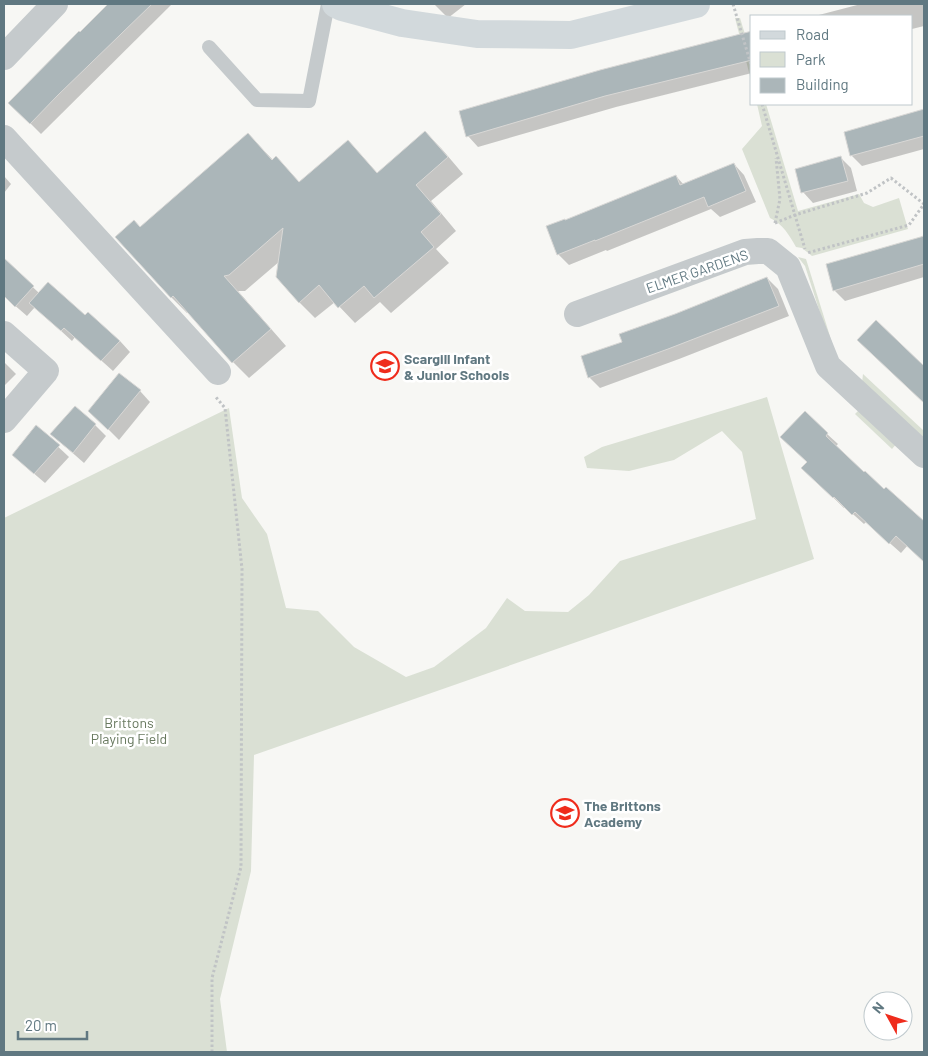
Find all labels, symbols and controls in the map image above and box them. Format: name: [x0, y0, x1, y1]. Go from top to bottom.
legend: [750, 15, 913, 105]
text: Road: [796, 25, 829, 43]
text: Park: [796, 50, 826, 68]
text: Building: [796, 75, 849, 93]
street label: ELMER GARDENS: [644, 246, 750, 296]
place label: Scargill Infant & Junior Schools: [404, 350, 509, 383]
school or university icon: Scargill Infant & Junior Schools: [370, 351, 400, 381]
park label: Brittons Playing Field: [91, 714, 167, 747]
place label: The Brittons Academy: [584, 797, 661, 830]
school or university icon: The Brittons Academy: [550, 798, 580, 828]
north arrow: [863, 991, 913, 1041]
text: N: [868, 998, 887, 1016]
scale bar: [18, 1008, 86, 1040]
text: 20 m: [25, 1016, 57, 1034]

